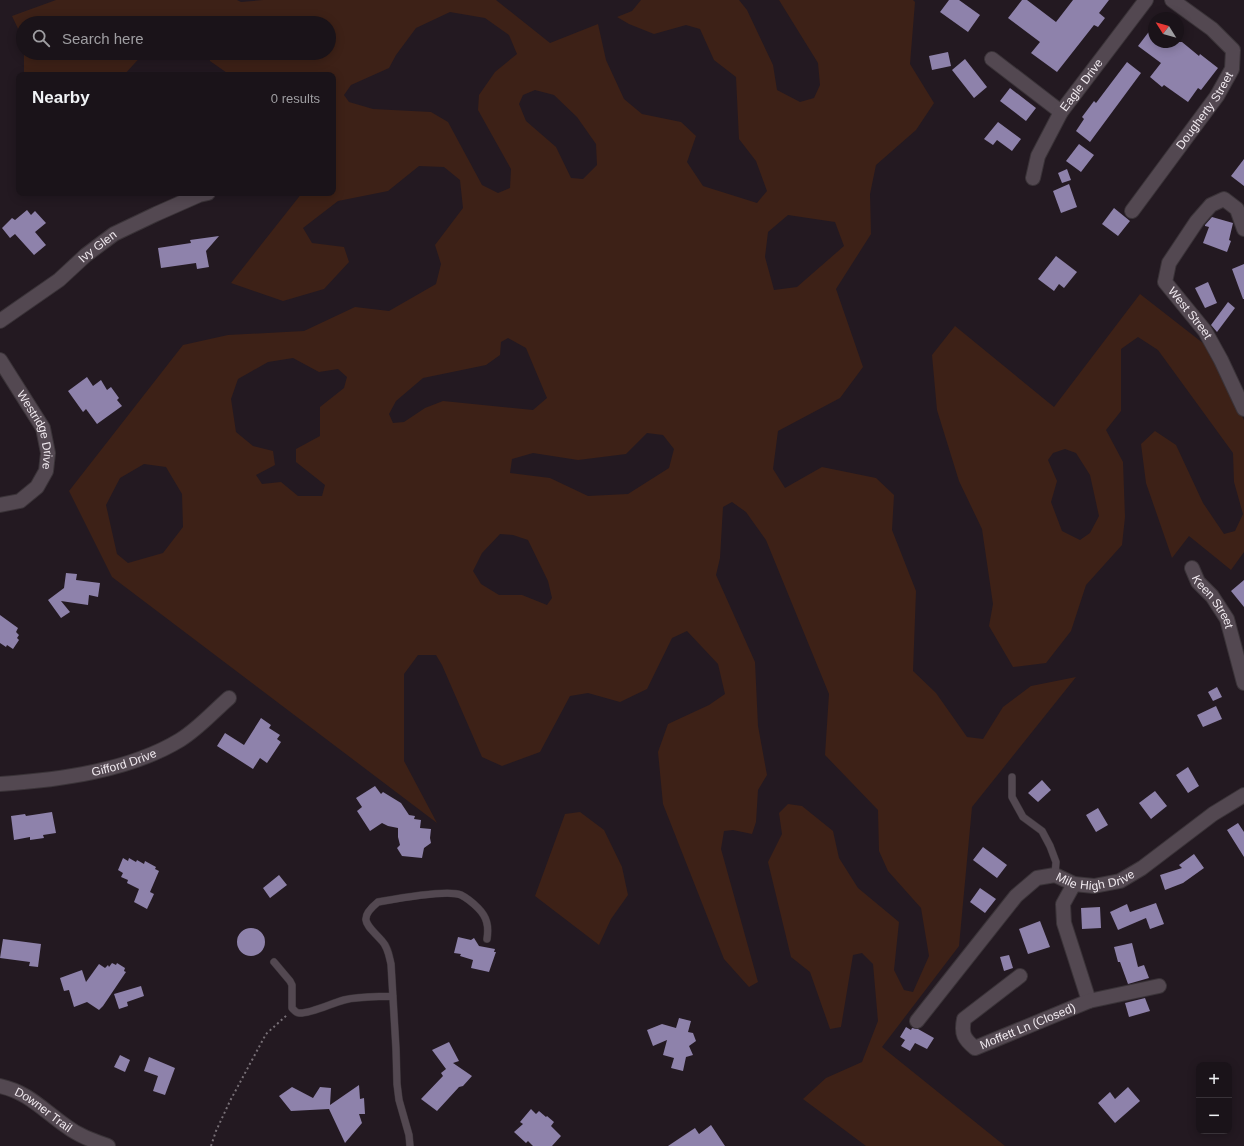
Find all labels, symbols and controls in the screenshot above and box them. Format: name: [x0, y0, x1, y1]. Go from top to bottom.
north arrow: [1148, 12, 1184, 48]
search box: [16, 16, 336, 60]
icon: search: [30, 27, 52, 49]
text: Search here: [62, 30, 144, 47]
street label: Eagle Drive: [1057, 56, 1106, 114]
street label: Dougherty Street: [1173, 69, 1236, 152]
text: Nearby: [32, 88, 90, 107]
text: 0 results: [271, 91, 320, 106]
street label: Ivy Glen: [76, 228, 119, 265]
street label: West Street: [1165, 284, 1215, 342]
street label: Westridge Drive: [14, 388, 55, 471]
street label: Keen Street: [1189, 573, 1236, 630]
street label: Gifford Drive: [90, 746, 159, 779]
street label: Mile High Drive: [1054, 867, 1137, 893]
street label: Moffett Ln (Closed): [978, 1000, 1078, 1052]
map controls: [1196, 1062, 1232, 1134]
button: +: [1196, 1062, 1232, 1098]
street label: Downer Trail: [12, 1085, 75, 1135]
button: −: [1196, 1098, 1232, 1134]

